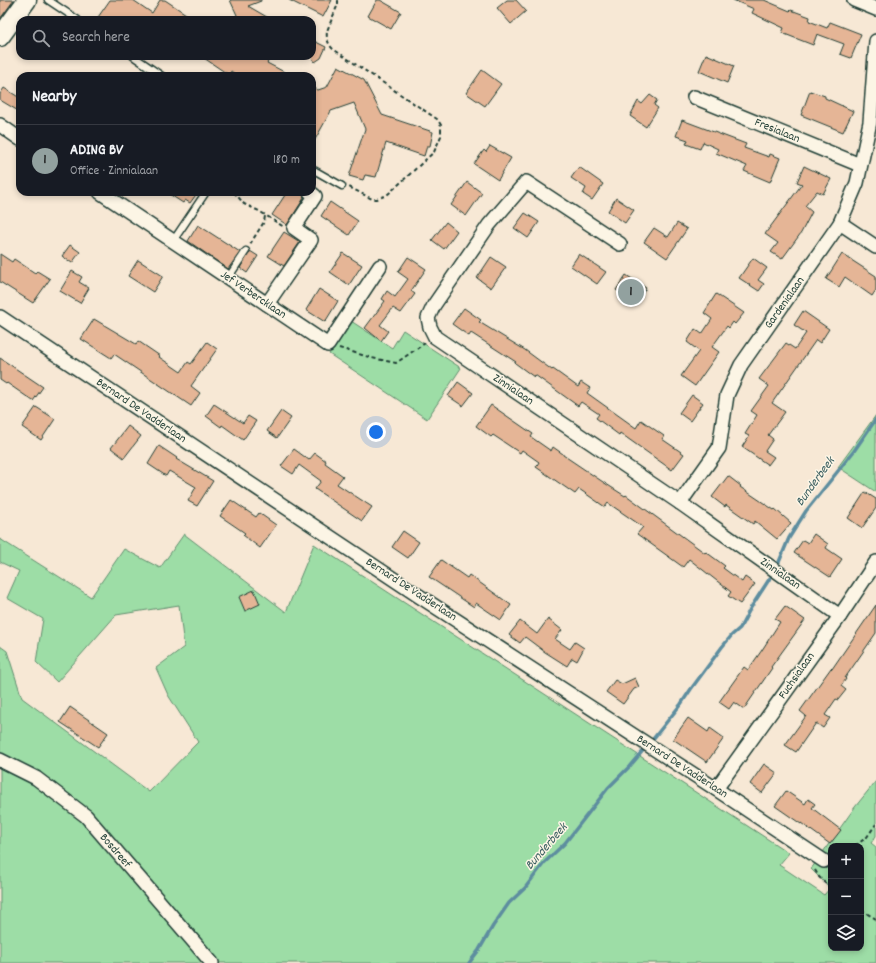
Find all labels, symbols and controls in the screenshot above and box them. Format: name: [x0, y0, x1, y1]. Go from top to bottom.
search box: [16, 16, 316, 60]
icon: search: [30, 27, 52, 49]
text: Search here: [62, 27, 130, 49]
text: Nearby: [32, 86, 76, 110]
street label: Fresialaan: [752, 114, 803, 148]
text: ADING BV: [70, 140, 123, 162]
text: 1: [44, 151, 46, 170]
text: 180 m: [273, 151, 300, 170]
text: Office · Zinnialaan: [70, 162, 158, 181]
street label: Jef Verbercklaan: [217, 267, 290, 324]
street label: Gardenialaan: [761, 273, 809, 332]
pin: 1: [618, 277, 644, 307]
street label: Zinnialaan: [489, 370, 537, 410]
street label: Bernard De Vadderlaan: [92, 374, 190, 448]
your location: [366, 422, 386, 442]
water label: Bunderbeek: [792, 452, 841, 511]
street label: Bernard De Vadderlaan: [362, 554, 460, 626]
street label: Zinnialaan: [756, 554, 804, 594]
street label: Fuchsialaan: [775, 649, 820, 703]
street label: Bernard De Vadderlaan: [633, 731, 731, 803]
water label: Bunderbeek: [521, 818, 574, 875]
street label: Bosdreef: [95, 830, 135, 873]
map controls: [828, 843, 864, 951]
button: +: [828, 843, 864, 879]
button: −: [828, 879, 864, 915]
button: layers: [828, 915, 864, 951]

